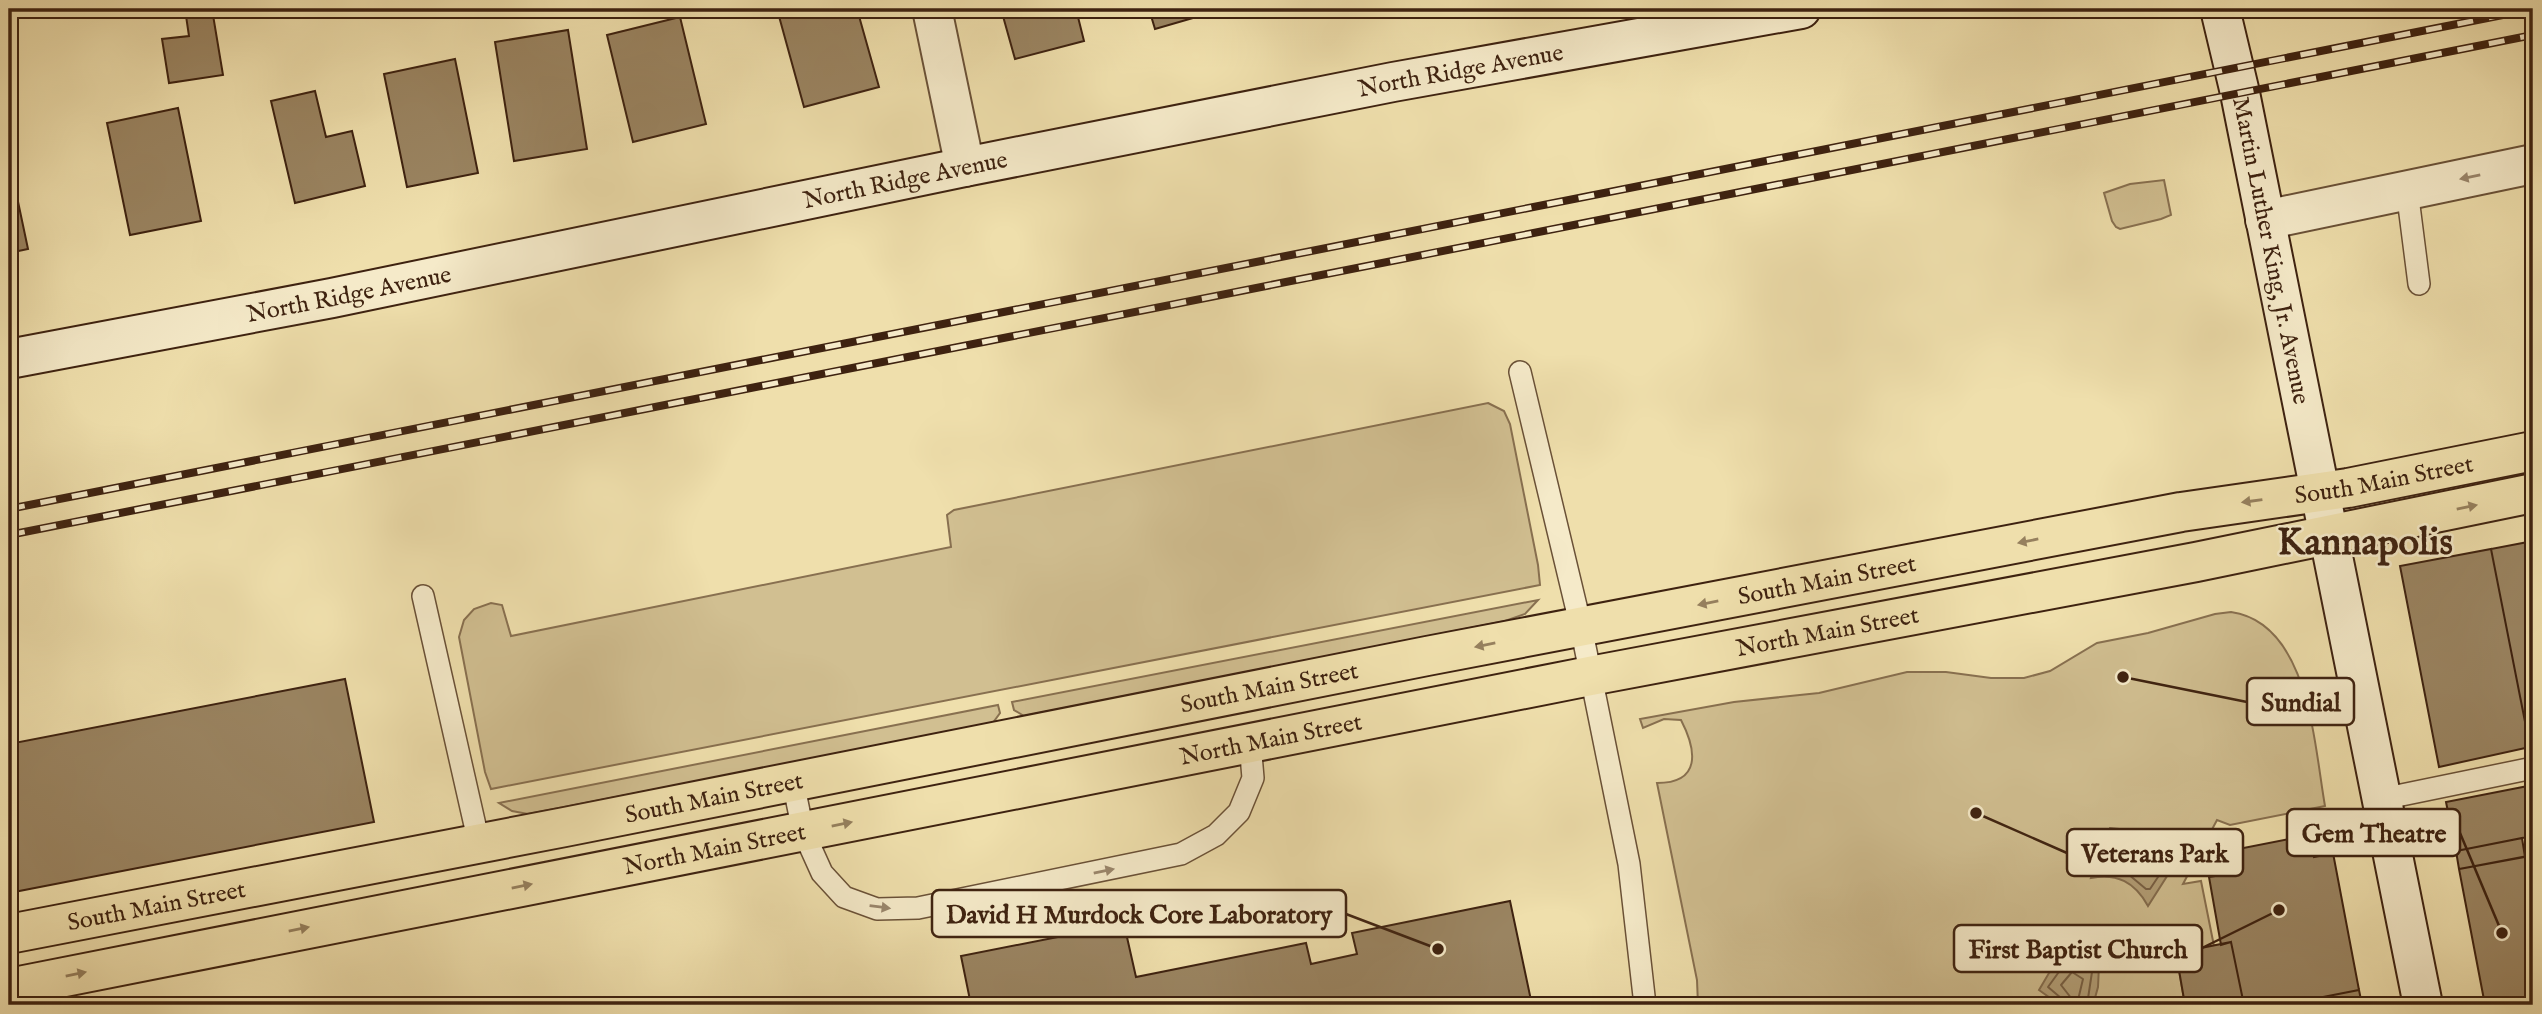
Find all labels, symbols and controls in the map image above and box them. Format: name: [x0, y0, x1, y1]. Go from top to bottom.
street label: North Ridge Avenue: [1355, 38, 1566, 106]
street label: Martin Luther King, Jr. Avenue: [2224, 95, 2316, 407]
street label: North Ridge Avenue: [800, 145, 1010, 217]
one-way arrow: [2459, 172, 2481, 183]
street label: North Ridge Avenue: [244, 260, 454, 331]
street label: South Main Street: [2293, 449, 2476, 512]
one-way arrow: [2241, 496, 2263, 507]
one-way arrow: [2456, 502, 2478, 513]
district label: Kannapolis: [2277, 520, 2453, 568]
one-way arrow: [2017, 536, 2039, 547]
street label: South Main Street: [1735, 549, 1919, 613]
one-way arrow: [1697, 597, 1719, 608]
street label: North Main Street: [1734, 600, 1921, 665]
one-way arrow: [1474, 640, 1496, 651]
street label: South Main Street: [1178, 656, 1361, 722]
callout: Sundial: [2247, 678, 2354, 725]
text: Sundial: [2261, 687, 2342, 720]
street label: North Main Street: [1177, 707, 1365, 774]
street label: South Main Street: [622, 766, 806, 832]
callout: Gem Theatre: [2287, 809, 2460, 856]
street label: North Main Street: [621, 817, 809, 883]
one-way arrow: [831, 818, 853, 829]
text: Gem Theatre: [2302, 818, 2446, 851]
callout: Veterans Park: [2067, 829, 2243, 876]
text: Veterans Park: [2080, 838, 2230, 871]
one-way arrow: [1093, 866, 1115, 877]
street label: South Main Street: [65, 875, 248, 939]
one-way arrow: [511, 880, 533, 891]
callout: David H Murdock Core Laboratory: [932, 890, 1346, 937]
text: David H Murdock Core Laboratory: [946, 899, 1334, 932]
one-way arrow: [869, 902, 891, 913]
one-way arrow: [288, 924, 310, 935]
callout: First Baptist Church: [1954, 925, 2202, 972]
text: First Baptist Church: [1968, 934, 2189, 967]
one-way arrow: [65, 969, 87, 980]

